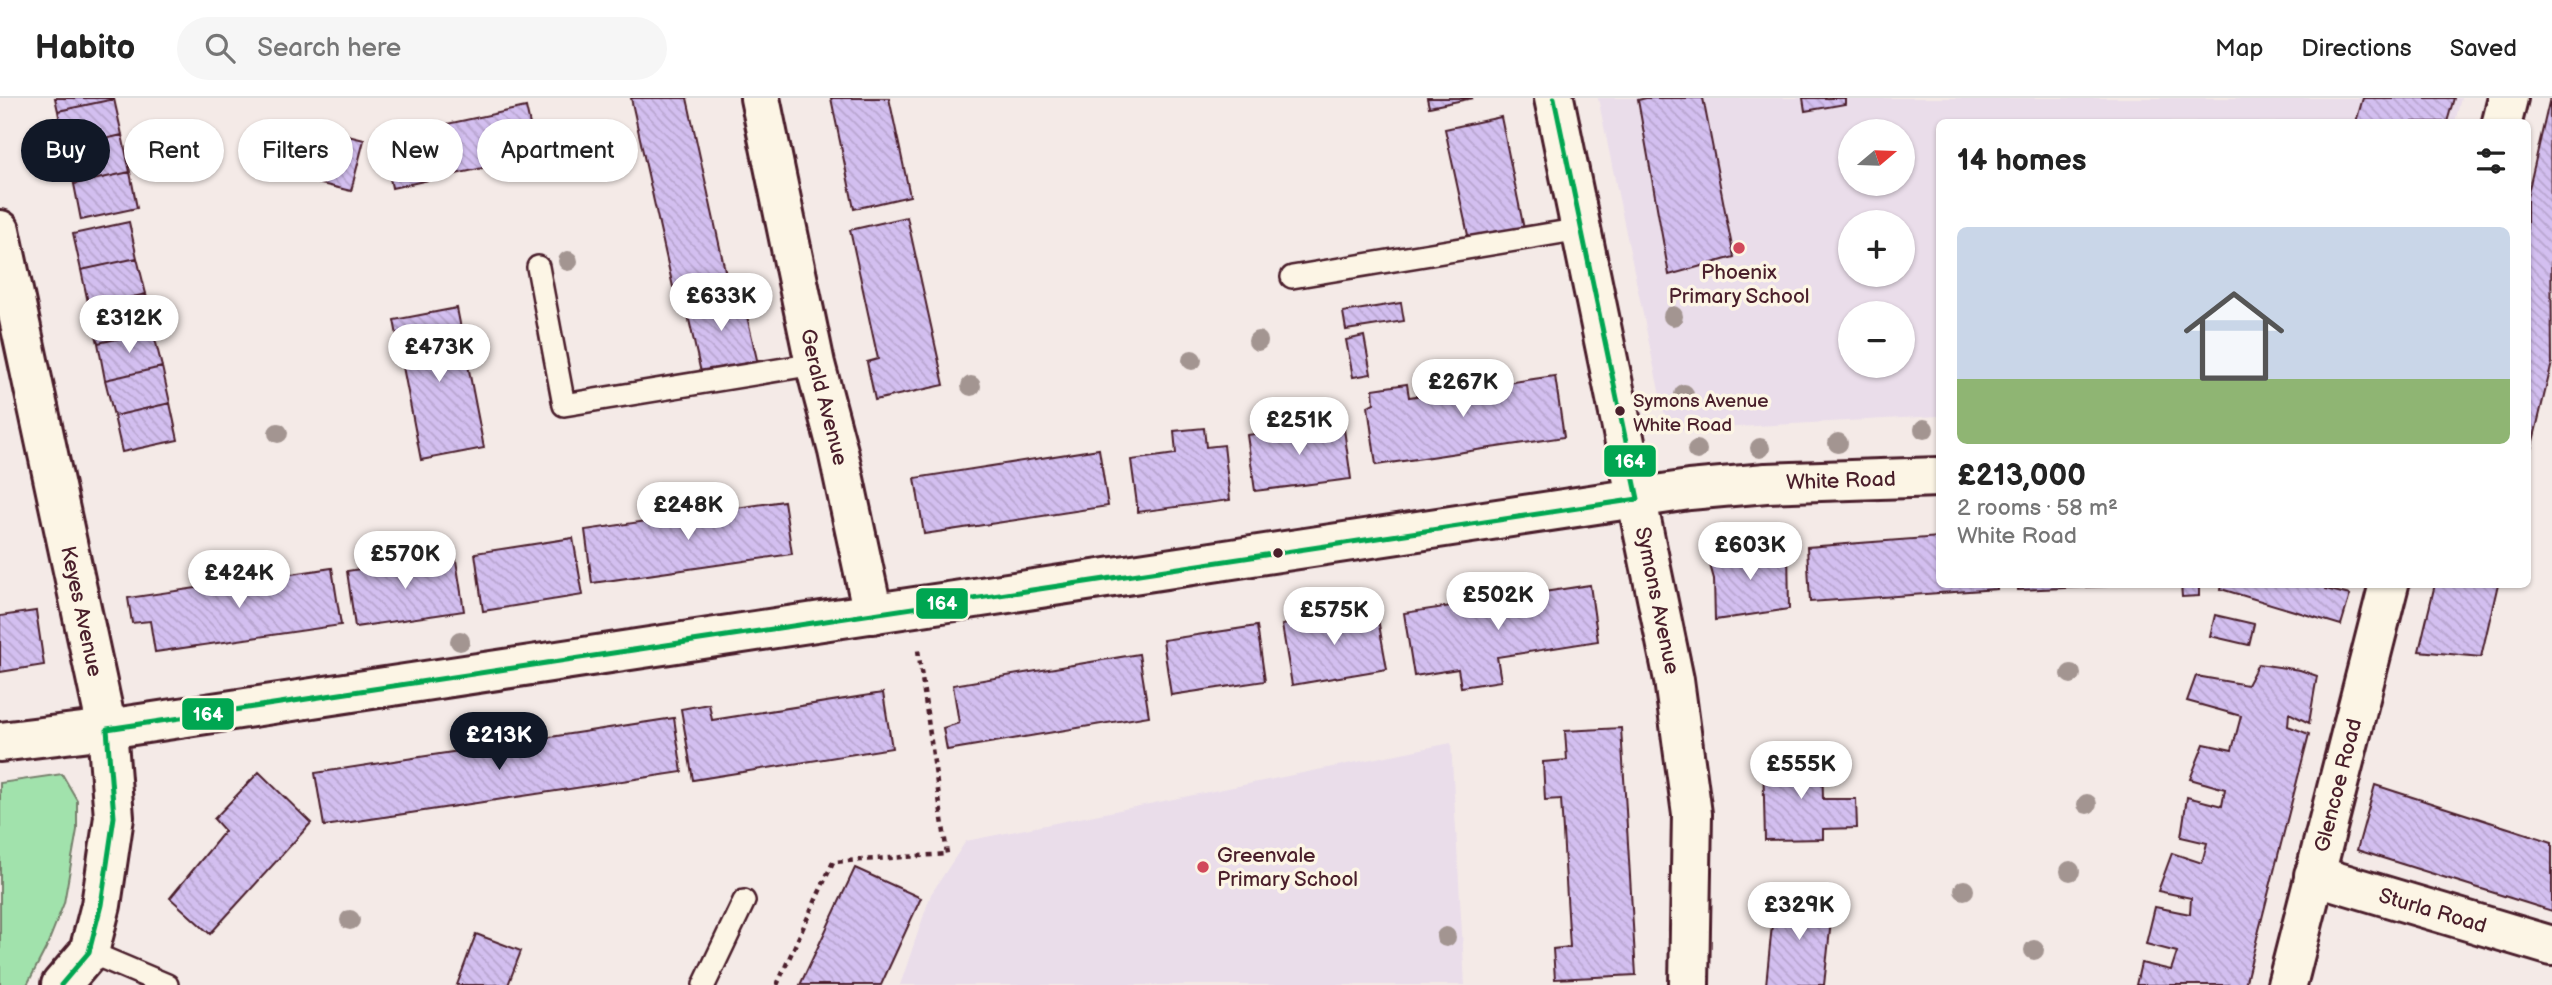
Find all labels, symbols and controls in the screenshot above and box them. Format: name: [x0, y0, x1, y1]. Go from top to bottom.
search box: [177, 17, 667, 80]
text: Habito: [35, 28, 135, 68]
icon: search: [201, 29, 239, 67]
text: Search here: [257, 33, 401, 64]
text: Map: [2215, 34, 2263, 63]
text: Directions: [2301, 34, 2412, 63]
text: Saved: [2450, 34, 2517, 63]
chip: Buy: [21, 119, 110, 182]
chip: Rent: [124, 119, 224, 182]
chip: Filters: [238, 119, 353, 182]
chip: New: [367, 119, 463, 182]
chip: Apartment: [477, 119, 638, 182]
north arrow: [1838, 119, 1914, 196]
map controls: [1838, 119, 1915, 378]
icon: filters: [2472, 142, 2510, 180]
text: 14 homes: [1957, 143, 2086, 179]
button: +: [1838, 210, 1915, 287]
marker: Phoenix Primary School: [1731, 240, 1747, 256]
place label: Phoenix Primary School: [1669, 260, 1810, 309]
icon: home: [2171, 273, 2297, 399]
pin: £633K: [672, 274, 770, 333]
text: £633K: [686, 282, 756, 310]
pin: £312K: [80, 296, 178, 355]
button: −: [1838, 301, 1915, 378]
text: £312K: [96, 304, 162, 332]
pin: £473K: [390, 324, 488, 384]
street label: Gerald Avenue: [795, 327, 853, 468]
text: £473K: [404, 333, 474, 361]
pin: £267K: [1414, 360, 1512, 419]
text: £267K: [1428, 368, 1498, 396]
place label: Symons Avenue White Road: [1633, 390, 1769, 437]
pin: £251K: [1250, 398, 1348, 457]
marker: Symons Avenue White Road: [1613, 404, 1627, 418]
text: £251K: [1266, 406, 1332, 434]
line badge: 164: [1603, 444, 1657, 478]
text: 164: [1615, 451, 1645, 474]
text: £213,000: [1957, 458, 2086, 494]
street label: White Road: [1786, 467, 1896, 495]
pin: £248K: [639, 482, 737, 542]
text: £248K: [653, 491, 723, 519]
text: 2 rooms · 58 m²: [1957, 494, 2118, 522]
pin: £603K: [1701, 522, 1799, 582]
text: White Road: [1957, 522, 2077, 550]
street label: Symons Avenue: [1630, 525, 1684, 677]
text: £603K: [1714, 531, 1786, 559]
pin: £570K: [356, 532, 454, 591]
text: £570K: [370, 540, 440, 568]
street label: Keyes Avenue: [55, 544, 107, 679]
unlabelled marker: [1271, 546, 1285, 560]
pin: £424K: [190, 550, 288, 610]
text: £424K: [204, 559, 274, 587]
pin: £502K: [1449, 573, 1547, 632]
text: £502K: [1462, 581, 1534, 609]
line badge: 164: [915, 587, 969, 620]
pin: £575K: [1285, 588, 1383, 647]
text: 164: [927, 593, 957, 616]
text: £575K: [1299, 596, 1369, 624]
line badge: 164: [181, 697, 235, 731]
text: 164: [193, 704, 223, 727]
pin: £213K: [450, 712, 548, 772]
street label: Glencoe Road: [2309, 716, 2367, 855]
text: £213K: [466, 721, 532, 749]
pin: £555K: [1752, 742, 1850, 801]
text: £555K: [1766, 750, 1836, 778]
place label: Greenvale Primary School: [1217, 843, 1358, 892]
marker: Greenvale Primary School: [1195, 859, 1211, 875]
pin: £329K: [1750, 882, 1848, 942]
street label: Sturla Road: [2376, 883, 2490, 939]
text: £329K: [1764, 891, 1834, 919]

